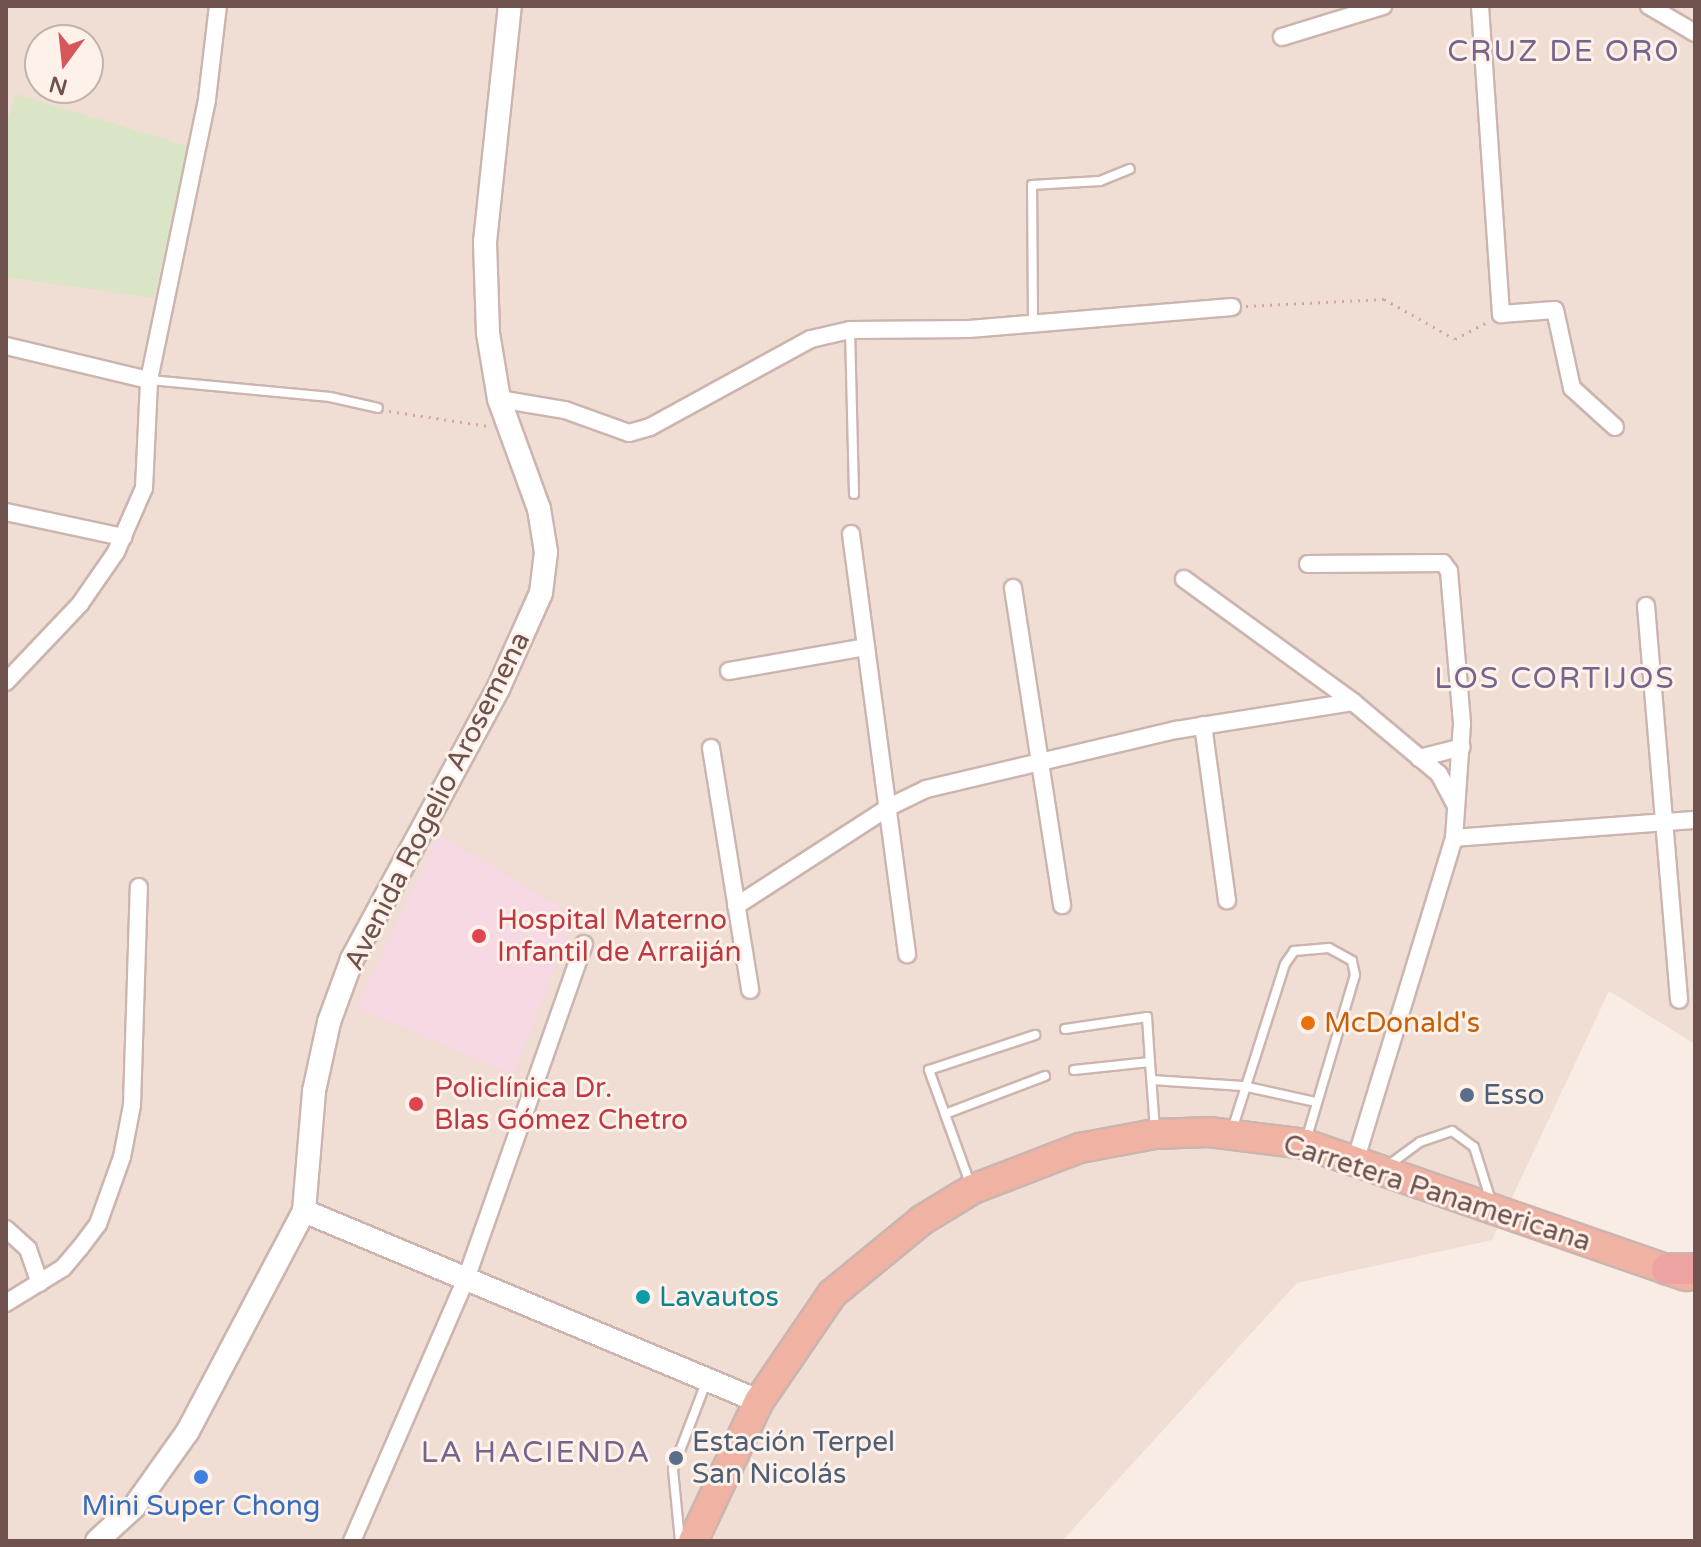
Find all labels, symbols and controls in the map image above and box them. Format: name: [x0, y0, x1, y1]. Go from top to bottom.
north arrow: [24, 24, 104, 104]
district label: CRUZ DE ORO: [1447, 34, 1681, 70]
text: N: [46, 70, 70, 100]
street label: Avenida Rogelio Arosemena: [337, 626, 537, 976]
district label: LOS CORTIJOS: [1434, 661, 1676, 697]
place label: Hospital Materno Infantil de Arraiján: [497, 903, 742, 969]
marker: Hospital Materno Infantil de Arraiján: [468, 925, 490, 947]
place label: McDonald's: [1324, 1006, 1480, 1040]
marker: McDonald's: [1299, 1014, 1317, 1032]
place label: Policlínica Dr. Blas Gómez Chetro: [434, 1071, 688, 1137]
place label: Esso: [1483, 1078, 1545, 1112]
marker: Esso: [1458, 1086, 1476, 1104]
marker: Policlínica Dr. Blas Gómez Chetro: [405, 1093, 427, 1115]
street label: Carretera Panamericana: [1279, 1127, 1595, 1259]
place label: Lavautos: [659, 1280, 779, 1314]
marker: Lavautos: [634, 1288, 652, 1306]
place label: Estación Terpel San Nicolás: [692, 1425, 895, 1491]
district label: LA HACIENDA: [421, 1435, 651, 1471]
marker: Estación Terpel San Nicolás: [667, 1449, 685, 1467]
marker: Mini Super Chong: [192, 1468, 210, 1486]
place label: Mini Super Chong: [82, 1489, 320, 1523]

